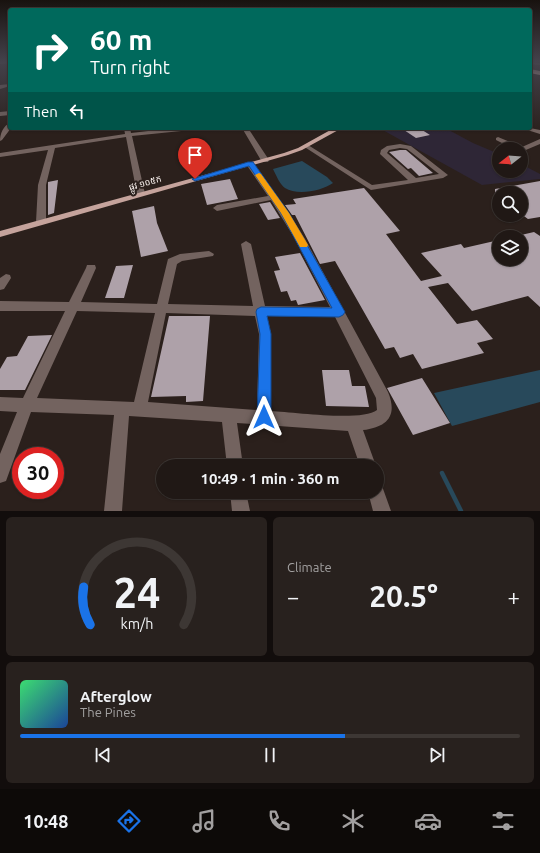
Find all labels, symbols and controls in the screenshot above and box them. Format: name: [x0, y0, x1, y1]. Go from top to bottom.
icon: right: [24, 24, 76, 76]
text: 60 m: [90, 24, 152, 55]
text: Turn right: [90, 57, 170, 77]
icon: left: [66, 100, 88, 122]
text: Then: [24, 103, 58, 120]
pin: [178, 138, 212, 179]
north arrow: [492, 142, 528, 178]
map controls: [492, 142, 528, 266]
icon: arrive: [184, 144, 206, 166]
street label: ផ្លូវ ១០៥ក: [127, 174, 163, 195]
button: search: [492, 186, 528, 222]
button: layers: [492, 230, 528, 266]
position arrow: [243, 396, 285, 438]
speed limit sign: 30: [12, 447, 64, 499]
text: 10:49 · 1 min · 360 m: [201, 470, 339, 487]
text: Climate: [287, 560, 332, 574]
text: 24: [113, 568, 160, 615]
text: 20.5°: [369, 579, 438, 613]
text: −: [287, 584, 299, 609]
text: +: [508, 584, 520, 609]
text: km/h: [120, 615, 153, 631]
text: Afterglow: [80, 688, 152, 705]
text: The Pines: [80, 705, 136, 719]
icon: previous: [92, 744, 114, 766]
icon: pause: [259, 744, 281, 766]
icon: next: [426, 744, 448, 766]
icon: directions: [115, 807, 143, 835]
icon: music: [190, 807, 218, 835]
icon: phone: [265, 807, 293, 835]
icon: climate: [339, 807, 367, 835]
icon: car: [414, 807, 442, 835]
icon: filters: [489, 807, 517, 835]
text: 10:48: [23, 811, 68, 831]

